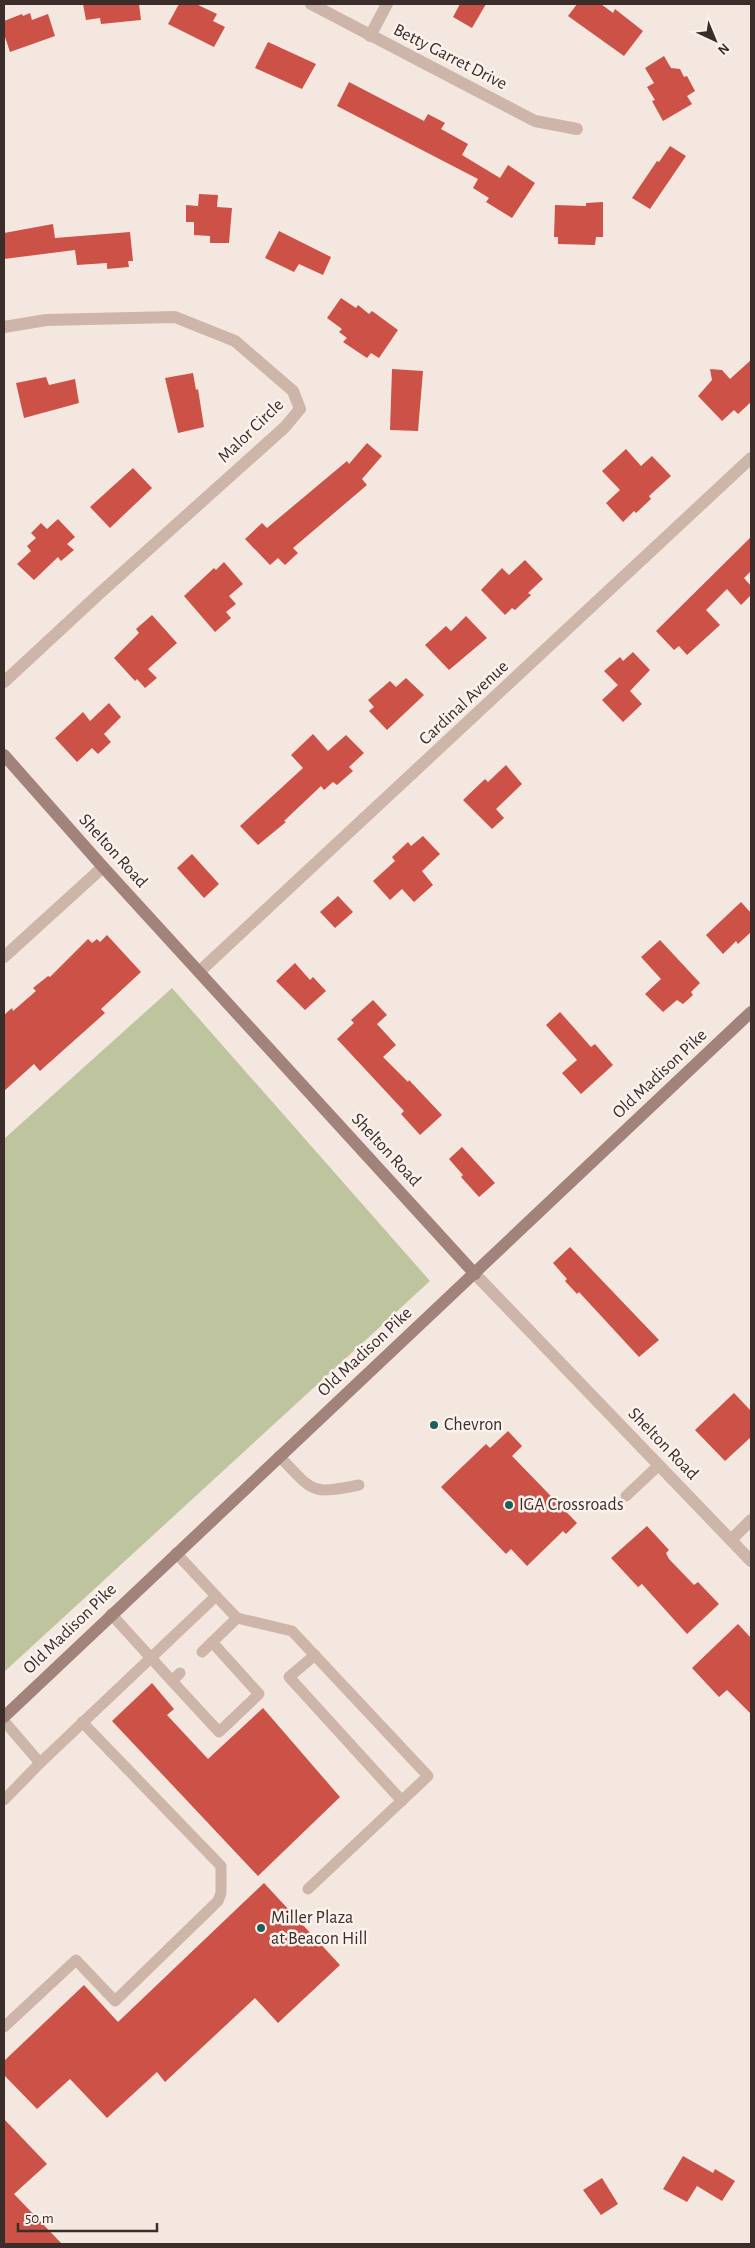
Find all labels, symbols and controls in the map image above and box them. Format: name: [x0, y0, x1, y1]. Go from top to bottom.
north arrow: [690, 15, 740, 65]
street label: Betty Garret Drive: [390, 21, 510, 93]
text: N: [715, 40, 732, 57]
street label: Malor Circle: [215, 396, 287, 466]
street label: Cardinal Avenue: [416, 657, 512, 749]
street label: Shelton Road: [75, 811, 151, 891]
street label: Old Madison Pike: [609, 1026, 711, 1122]
street label: Shelton Road: [348, 1110, 424, 1190]
street label: Old Madison Pike: [314, 1304, 416, 1400]
street label: Shelton Road: [624, 1404, 702, 1484]
place label: Chevron: [444, 1416, 502, 1434]
marker: Chevron: [428, 1419, 440, 1431]
place label: IGA Crossroads: [519, 1496, 624, 1514]
marker: IGA Crossroads: [503, 1499, 515, 1511]
street label: Old Madison Pike: [20, 1580, 120, 1678]
place label: Miller Plaza at Beacon Hill: [271, 1909, 368, 1948]
marker: Miller Plaza at Beacon Hill: [255, 1922, 267, 1934]
scale bar: [18, 2200, 156, 2232]
text: 50 m: [25, 2211, 54, 2226]

